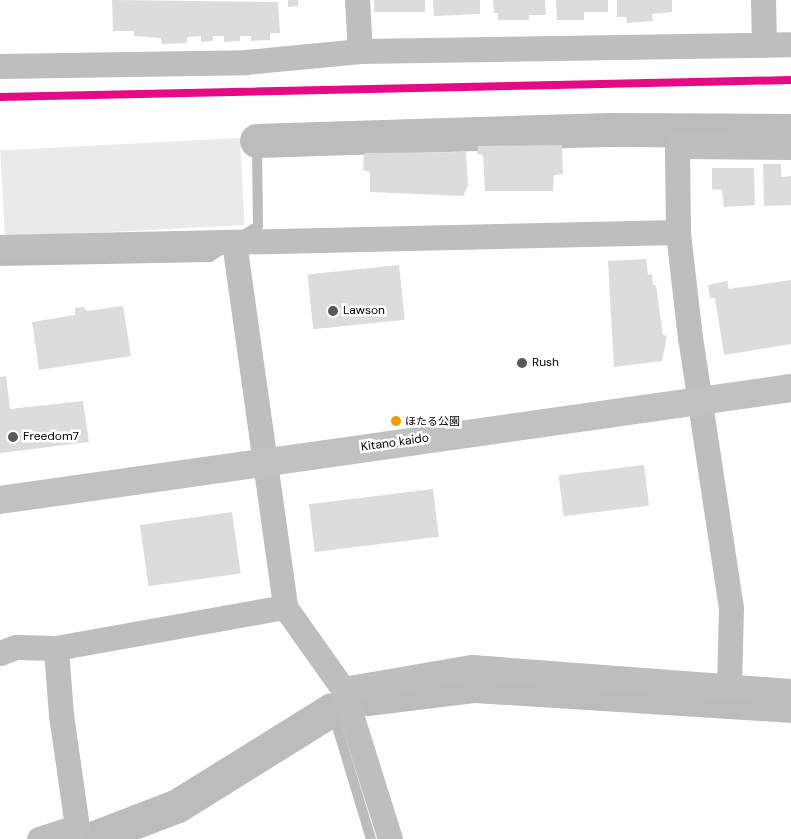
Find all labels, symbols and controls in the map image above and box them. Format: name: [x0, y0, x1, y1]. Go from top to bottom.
place label: Lawson: [343, 304, 385, 318]
marker: Lawson: [327, 305, 339, 317]
place label: Rush: [532, 356, 559, 370]
marker: Rush: [516, 357, 528, 369]
place label: ほたる公園: [405, 414, 460, 428]
marker: ほたる公園: [391, 416, 401, 426]
place label: Freedom7: [23, 430, 79, 444]
marker: Freedom7: [7, 431, 19, 443]
street label: Kitano kaido: [360, 431, 430, 455]

